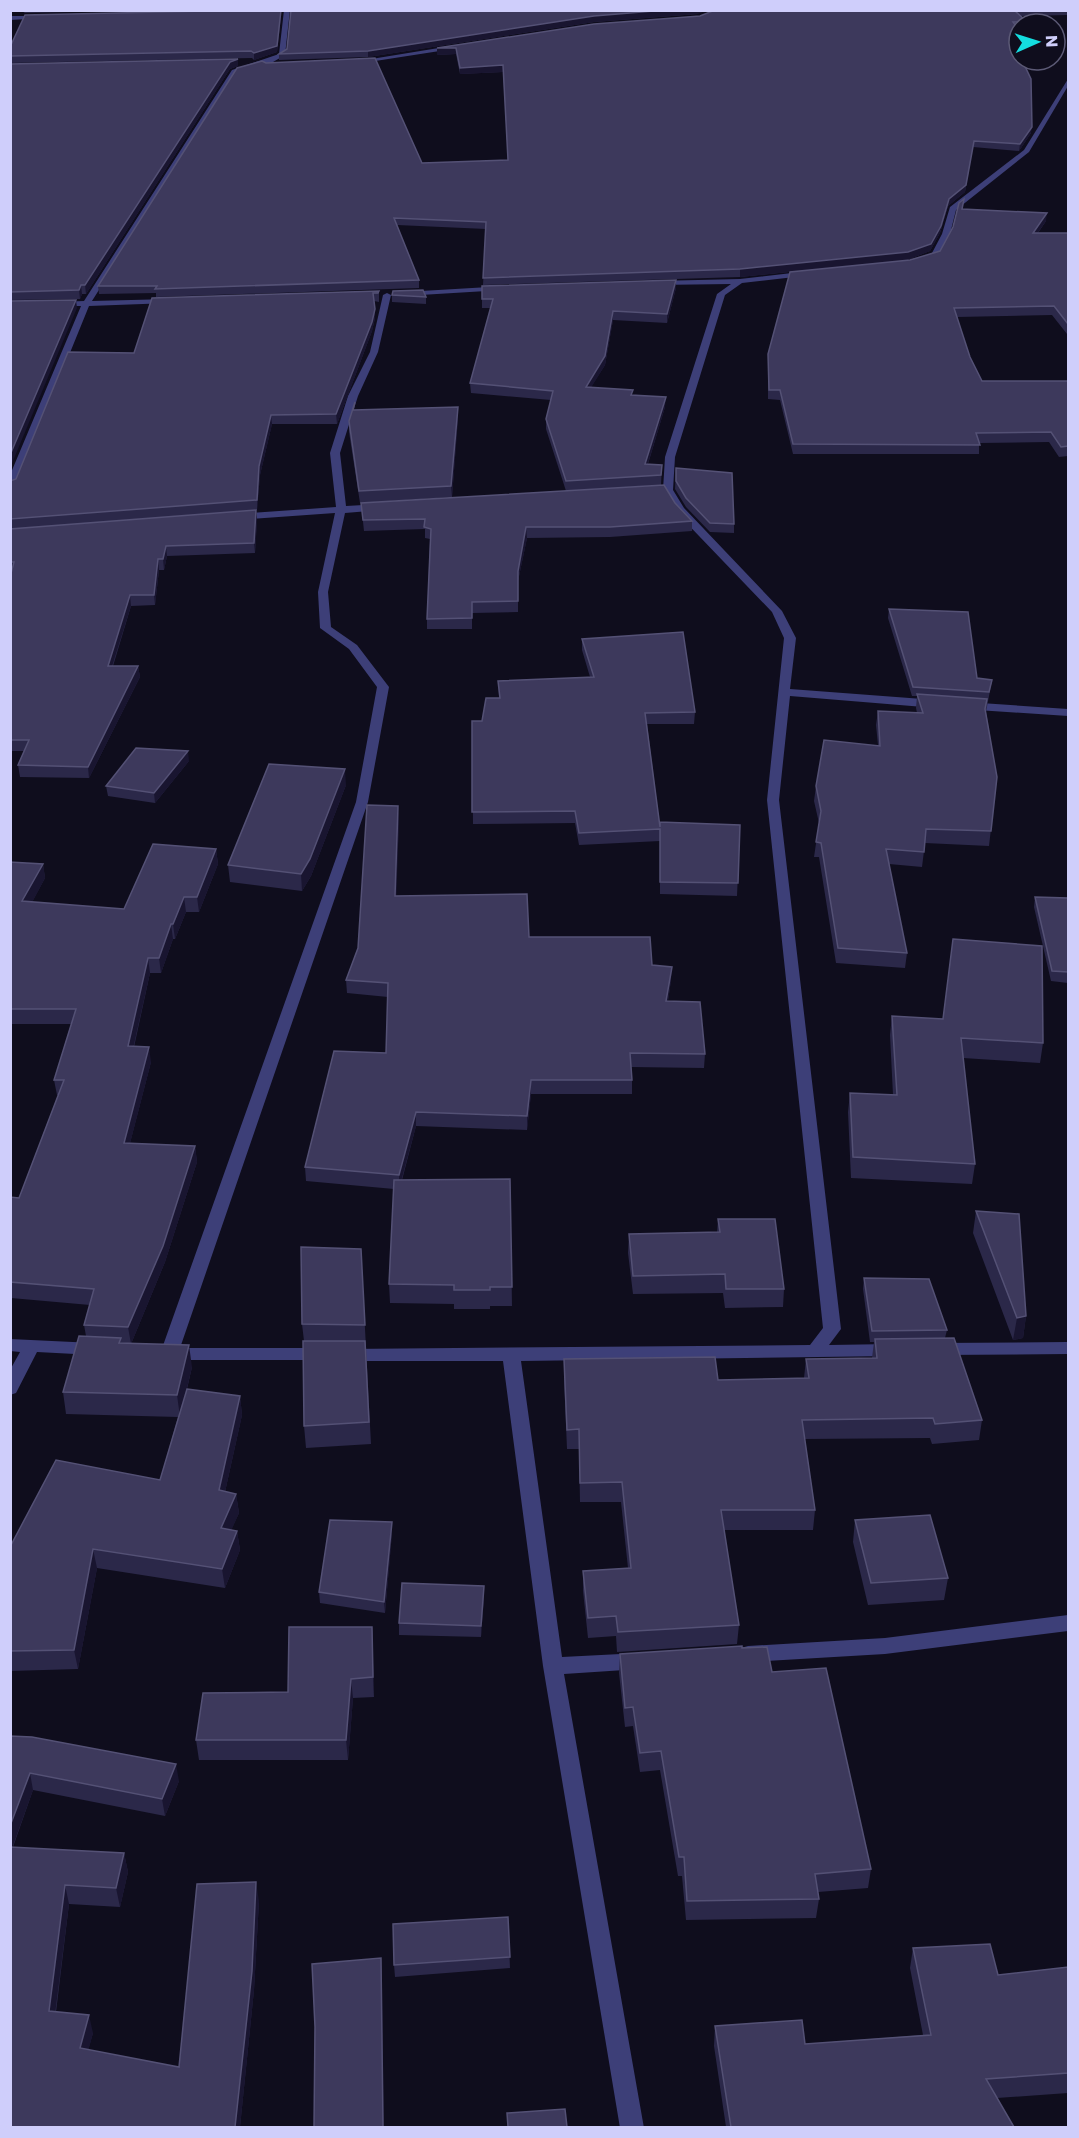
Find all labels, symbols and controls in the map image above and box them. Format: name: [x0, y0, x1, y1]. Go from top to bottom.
north arrow: [1007, 12, 1067, 72]
text: N: [1040, 35, 1063, 48]

